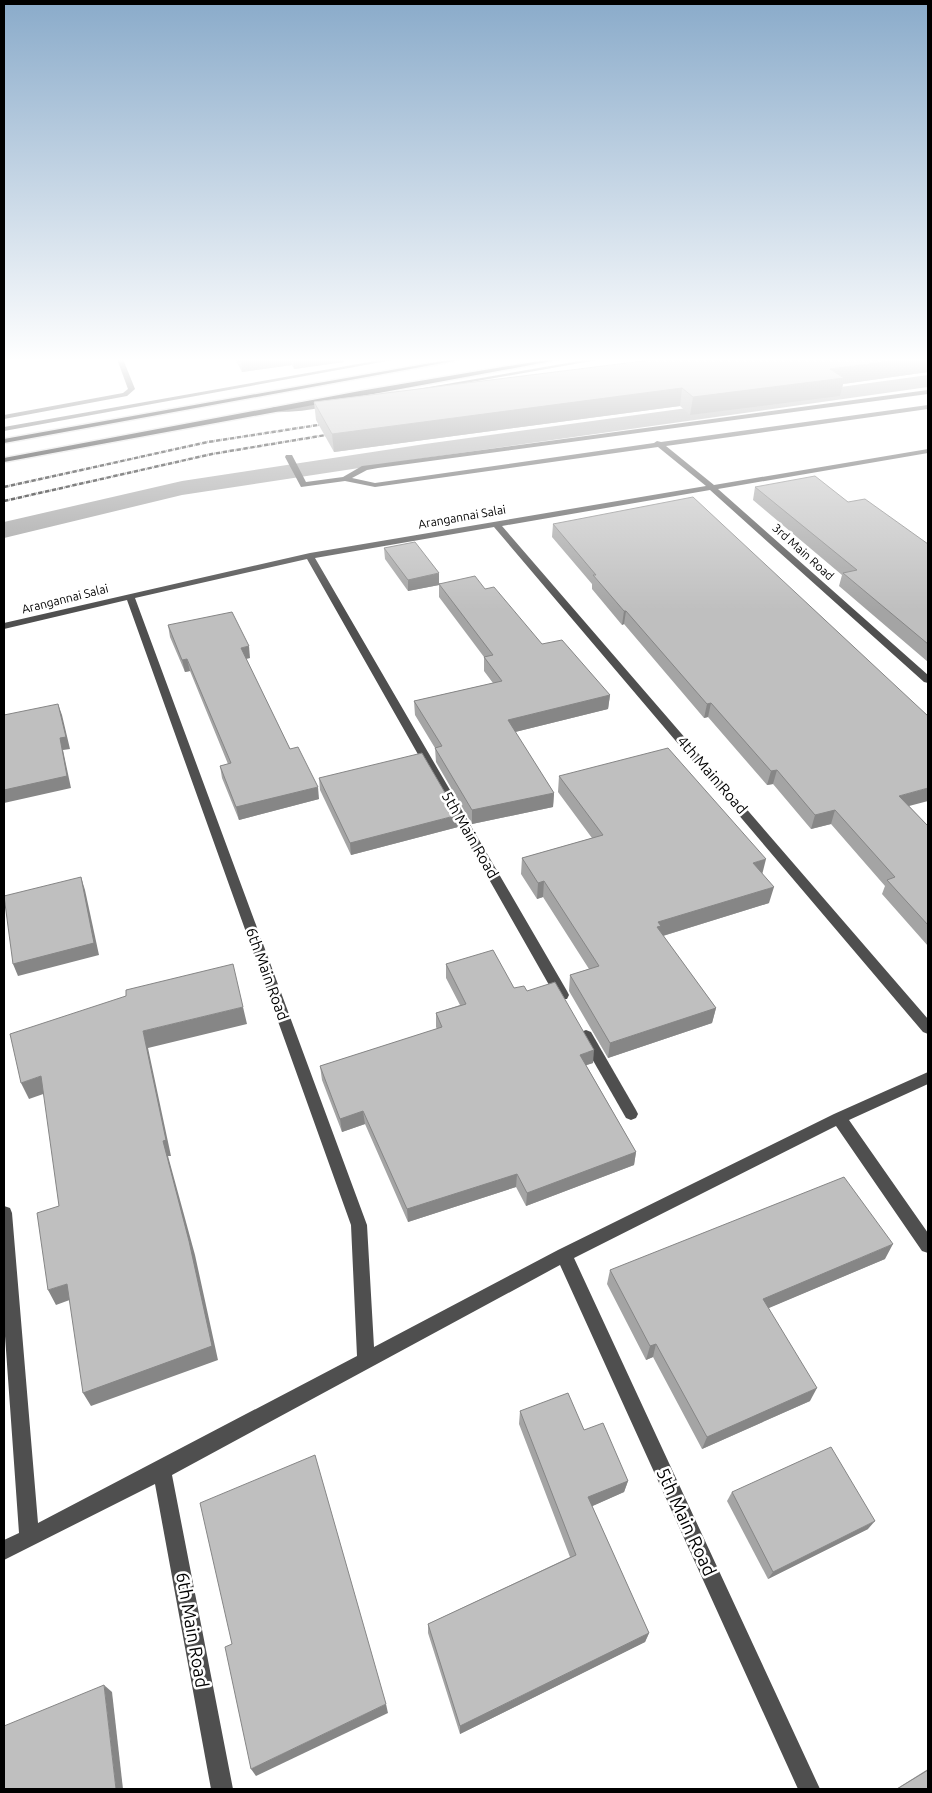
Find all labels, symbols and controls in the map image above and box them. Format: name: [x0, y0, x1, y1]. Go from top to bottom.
street label: Arangannai Salai: [417, 502, 507, 531]
street label: 3rd Main Road: [770, 521, 837, 583]
street label: Arangannai Salai: [20, 581, 110, 616]
street label: 4th Main Road: [674, 732, 751, 817]
street label: 5th Main Road: [439, 788, 502, 881]
street label: 6th Main Road: [243, 925, 292, 1022]
street label: 5th Main Road: [653, 1464, 721, 1579]
street label: 6th Main Road: [173, 1571, 213, 1689]

